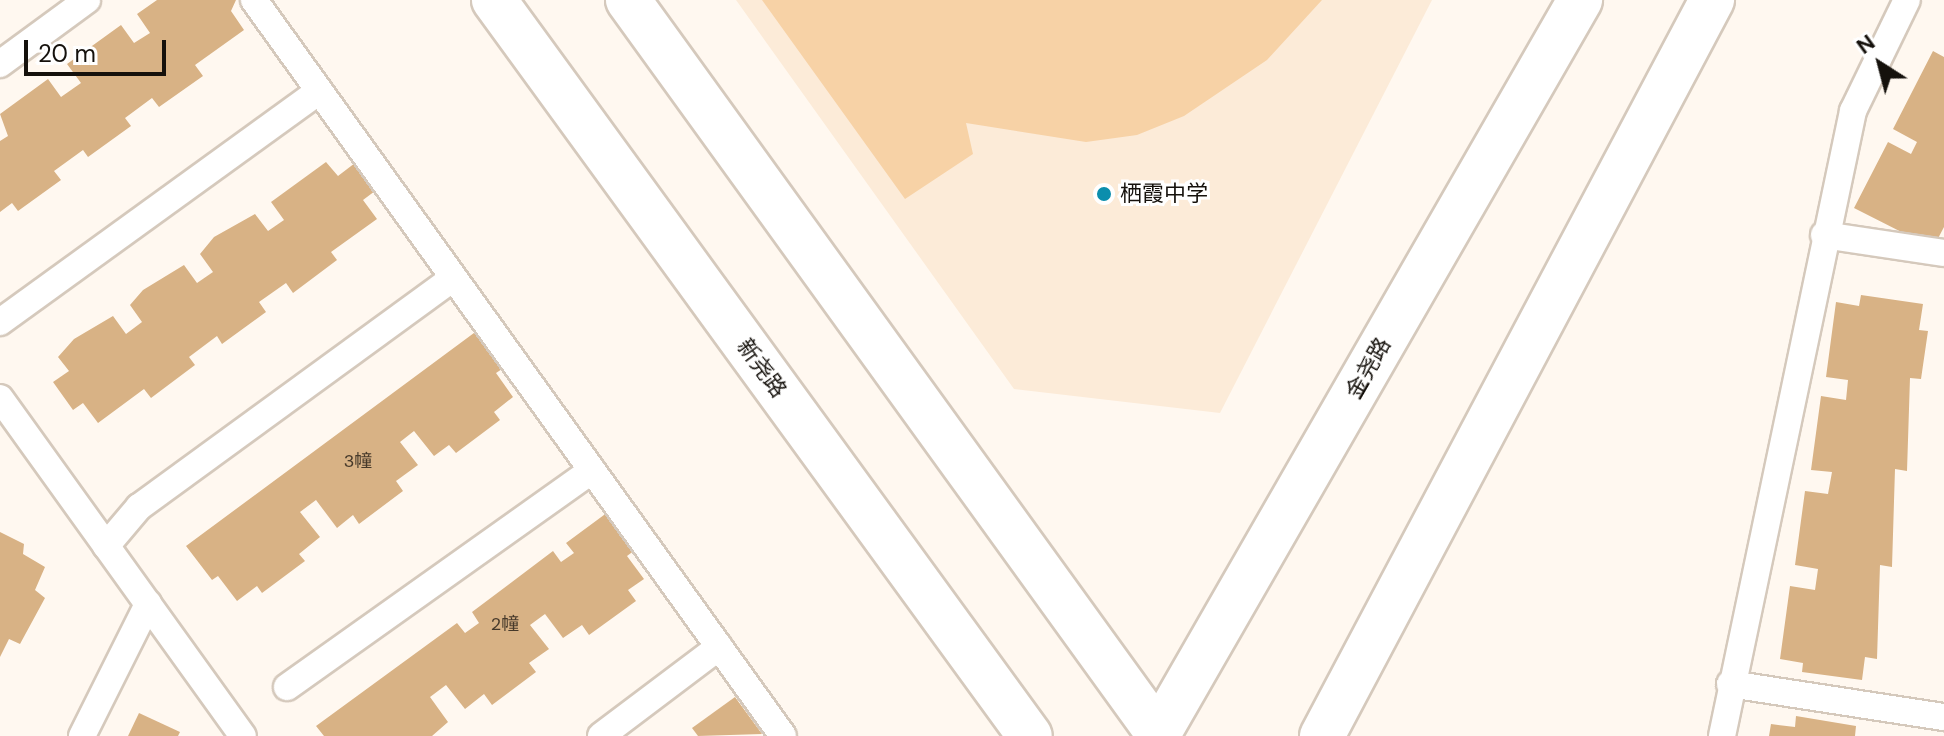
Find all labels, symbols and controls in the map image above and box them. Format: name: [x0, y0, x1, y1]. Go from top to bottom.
scale bar: [28, 24, 170, 74]
north arrow: [1840, 24, 1920, 104]
text: N: [1851, 28, 1881, 61]
text: 20 m: [38, 38, 96, 69]
place label: 栖霞中学: [1120, 181, 1208, 207]
marker: 栖霞中学: [1095, 185, 1113, 203]
street label: 金尧路: [1340, 333, 1396, 403]
street label: 新尧路: [732, 334, 792, 402]
house number: 3幢: [344, 450, 372, 472]
house number: 2幢: [491, 613, 519, 635]

